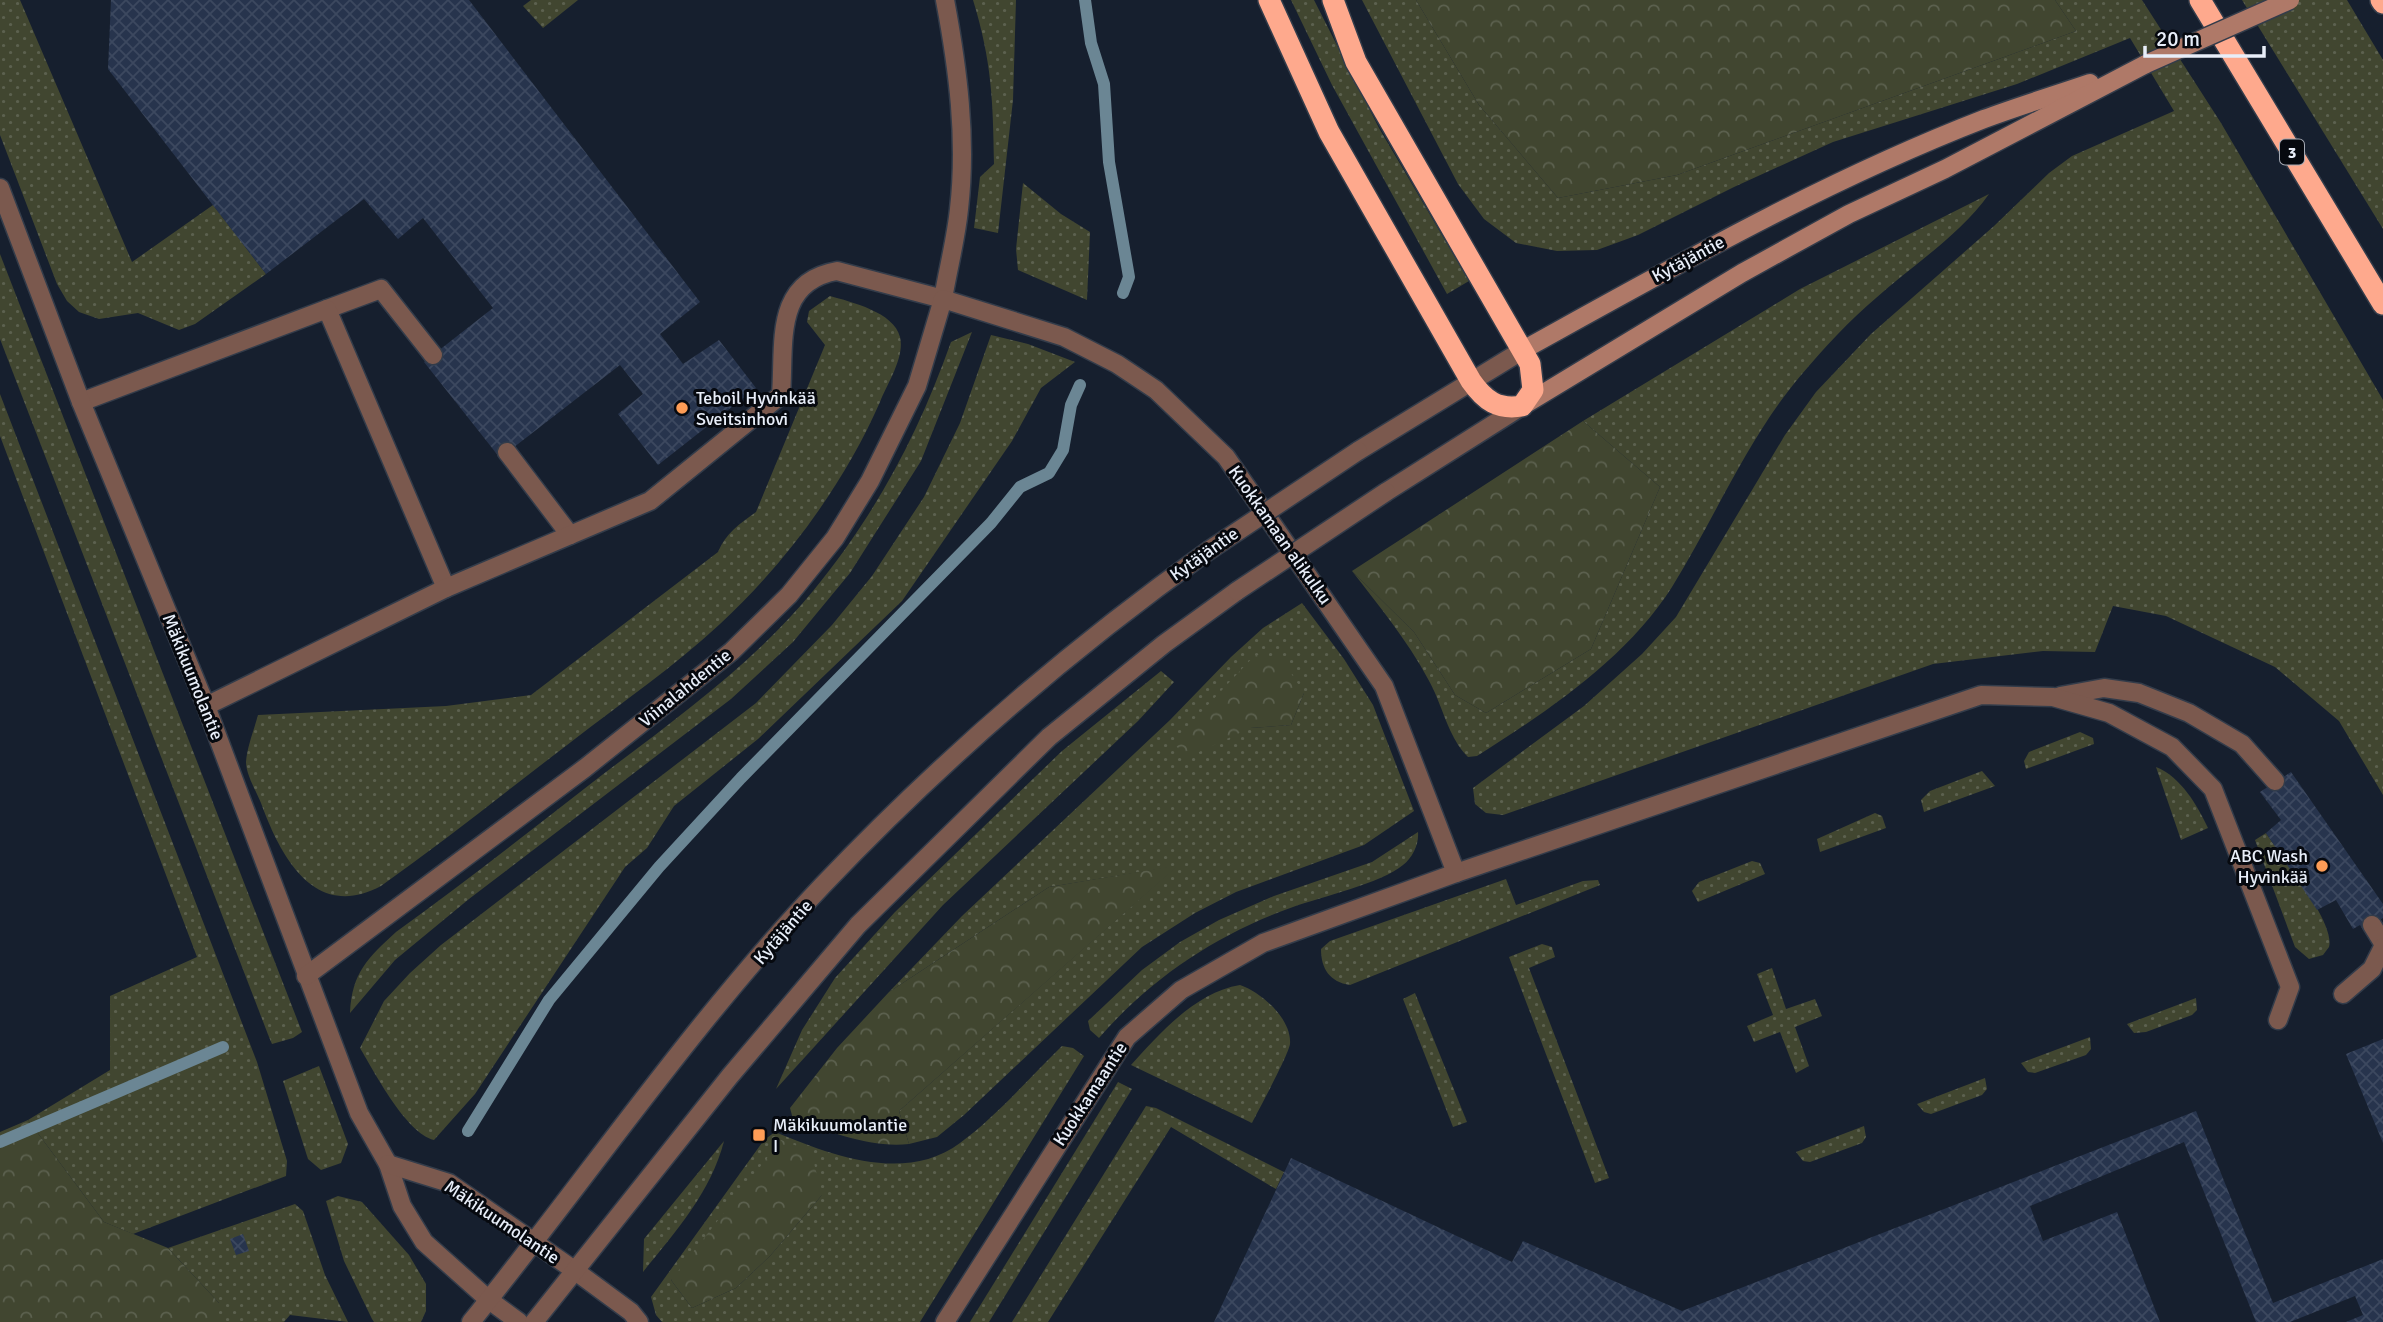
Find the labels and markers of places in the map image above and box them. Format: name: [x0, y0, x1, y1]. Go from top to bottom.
place label: Teboil Hyvinkää Sveitsinhovi: [696, 387, 816, 430]
marker: Teboil Hyvinkää Sveitsinhovi: [674, 400, 690, 416]
place label: ABC Wash Hyvinkää: [2230, 845, 2308, 888]
marker: ABC Wash Hyvinkää: [2314, 858, 2330, 874]
place label: Mäkikuumolantie I: [773, 1114, 907, 1157]
marker: Mäkikuumolantie I: [751, 1127, 767, 1143]

